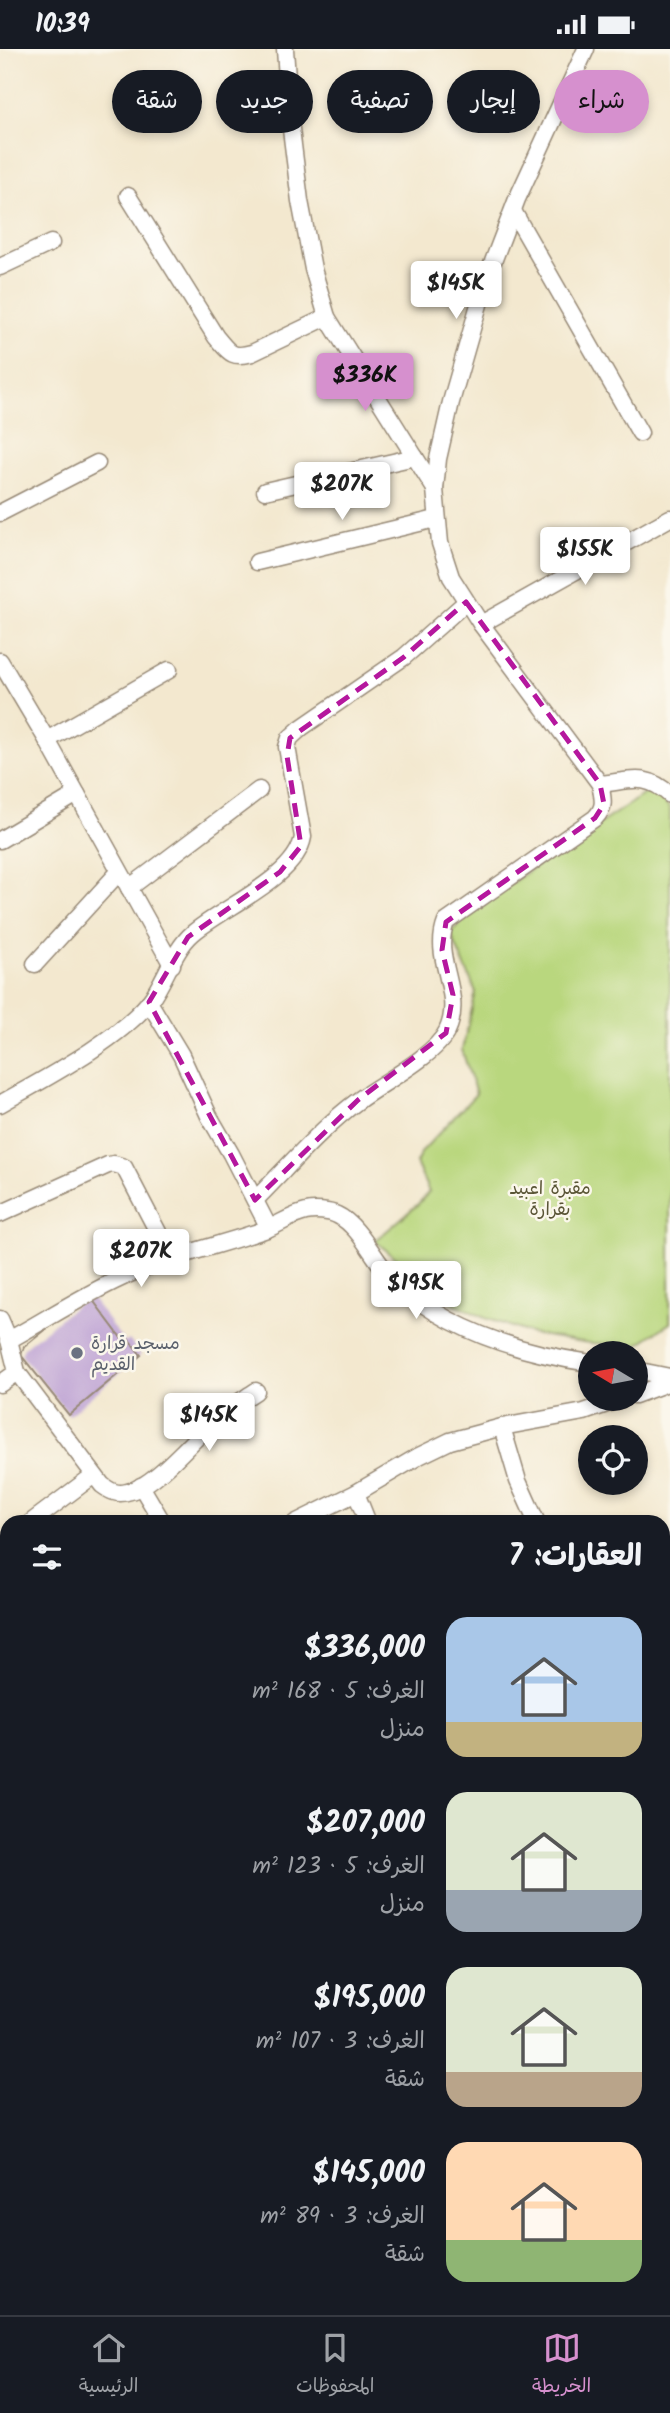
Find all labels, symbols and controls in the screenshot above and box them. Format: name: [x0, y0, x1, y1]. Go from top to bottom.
text: 10:39: [35, 4, 90, 46]
chip: شقة: [112, 70, 202, 133]
chip: جديد: [216, 70, 313, 133]
chip: تصفية: [327, 70, 433, 133]
chip: إيجار: [447, 70, 540, 133]
chip: شراء: [554, 70, 649, 133]
pin: $145K: [407, 261, 505, 321]
text: $145K: [427, 266, 485, 302]
pin: $336K: [316, 353, 414, 413]
text: $336K: [332, 358, 398, 394]
pin: $207K: [293, 463, 391, 522]
text: $207K: [310, 467, 374, 503]
pin: $155K: [536, 527, 634, 587]
text: $155K: [556, 532, 614, 568]
park label: مقبرة اعبيد بقرارة: [509, 1175, 591, 1225]
pin: $207K: [92, 1229, 190, 1289]
text: $207K: [109, 1234, 173, 1270]
pin: $195K: [367, 1261, 465, 1321]
text: $195K: [387, 1266, 445, 1302]
place label: مسجد قرارة القديم: [91, 1330, 180, 1380]
north arrow: [578, 1341, 648, 1411]
map controls: [578, 1341, 648, 1495]
marker: مسجد قرارة القديم: [69, 1345, 85, 1361]
pin: $145K: [160, 1393, 258, 1453]
text: $145K: [180, 1398, 238, 1434]
button: locate: [578, 1425, 648, 1495]
text: العقارات: 7: [508, 1533, 642, 1581]
icon: filters: [28, 1538, 66, 1576]
text: $336,000: [304, 1625, 425, 1673]
icon: home: [502, 1645, 586, 1729]
text: الغرف: 5 · 168 m²: [252, 1674, 425, 1710]
text: منزل: [380, 1712, 425, 1748]
text: $207,000: [306, 1800, 425, 1848]
icon: home: [502, 1820, 586, 1904]
text: الغرف: 5 · 123 m²: [252, 1849, 425, 1885]
text: منزل: [380, 1887, 425, 1923]
text: $195,000: [314, 1975, 425, 2023]
icon: home: [502, 1995, 586, 2079]
text: الغرف: 3 · 107 m²: [256, 2024, 425, 2060]
text: شقة: [385, 2062, 425, 2098]
text: $145,000: [313, 2150, 425, 2198]
icon: home: [502, 2170, 586, 2254]
text: الغرف: 3 · 89 m²: [260, 2199, 425, 2235]
text: شقة: [385, 2237, 425, 2273]
tab: الرئيسية: [79, 2329, 138, 2402]
tab: المحفوظات: [296, 2329, 374, 2402]
tab: الخريطة: [532, 2329, 591, 2402]

